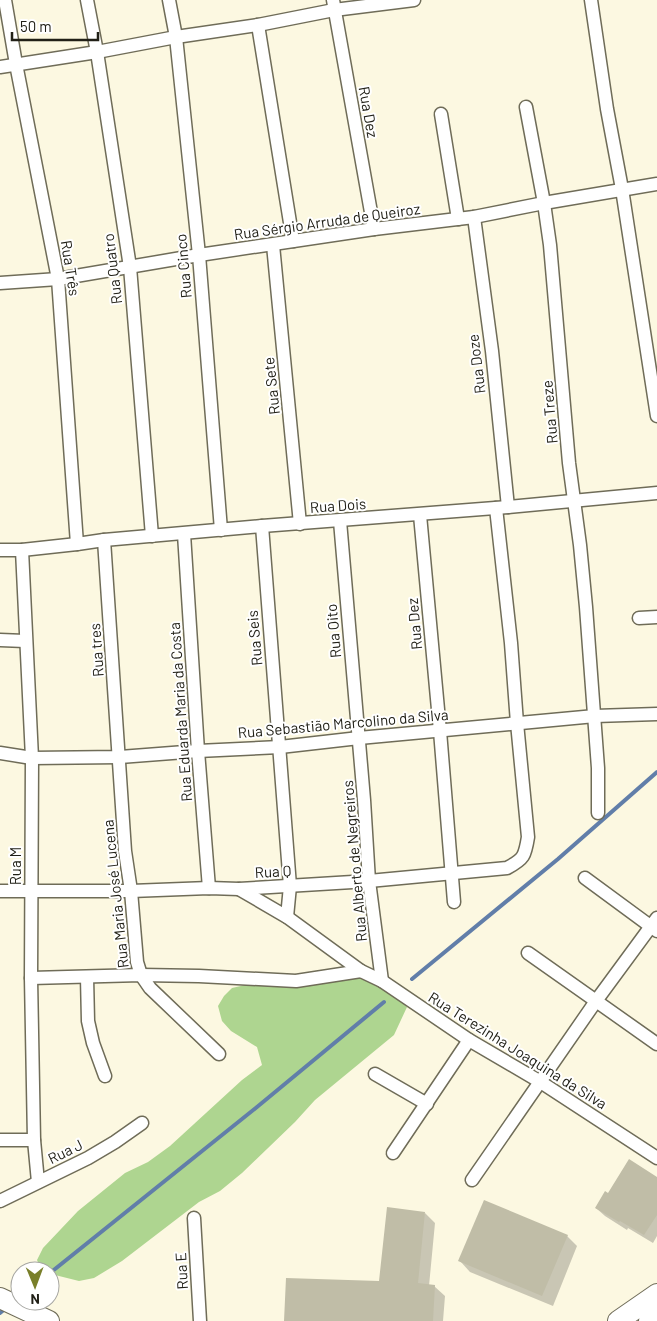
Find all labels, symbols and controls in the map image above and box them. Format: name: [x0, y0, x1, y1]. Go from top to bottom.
scale bar: [12, 10, 99, 42]
text: 50 m: [20, 17, 52, 35]
street label: Rua Dez: [356, 85, 382, 139]
street label: Rua Sérgio Arruda de Queiroz: [233, 199, 422, 243]
street label: Rua Quatro: [99, 233, 125, 305]
street label: Rua Cinco: [171, 233, 195, 299]
street label: Rua Três: [58, 239, 84, 297]
street label: Rua Doze: [463, 333, 489, 395]
street label: Rua Sete: [259, 356, 283, 416]
street label: Rua Treze: [537, 379, 561, 445]
street label: Rua Dois: [309, 494, 367, 516]
street label: Rua Dez: [403, 597, 425, 651]
street label: Rua Oito: [322, 603, 344, 659]
street label: Rua Seis: [243, 609, 265, 667]
street label: Rua Eduarda Maria da Costa: [165, 622, 195, 802]
street label: Rua tres: [85, 623, 107, 677]
street label: Rua Sebastião Marcolino da Silva: [237, 705, 449, 741]
street label: Rua Alberto de Negreiros: [338, 780, 370, 942]
street label: Rua Maria José Lucena: [98, 819, 132, 969]
street label: Rua M: [6, 847, 24, 885]
street label: Rua Q: [254, 861, 292, 881]
street label: Rua Terezinha Joaquina da Silva: [425, 988, 611, 1112]
street label: Rua J: [45, 1135, 85, 1167]
street label: Rua E: [171, 1252, 191, 1290]
north arrow: [10, 1261, 60, 1311]
text: N: [30, 1291, 40, 1308]

